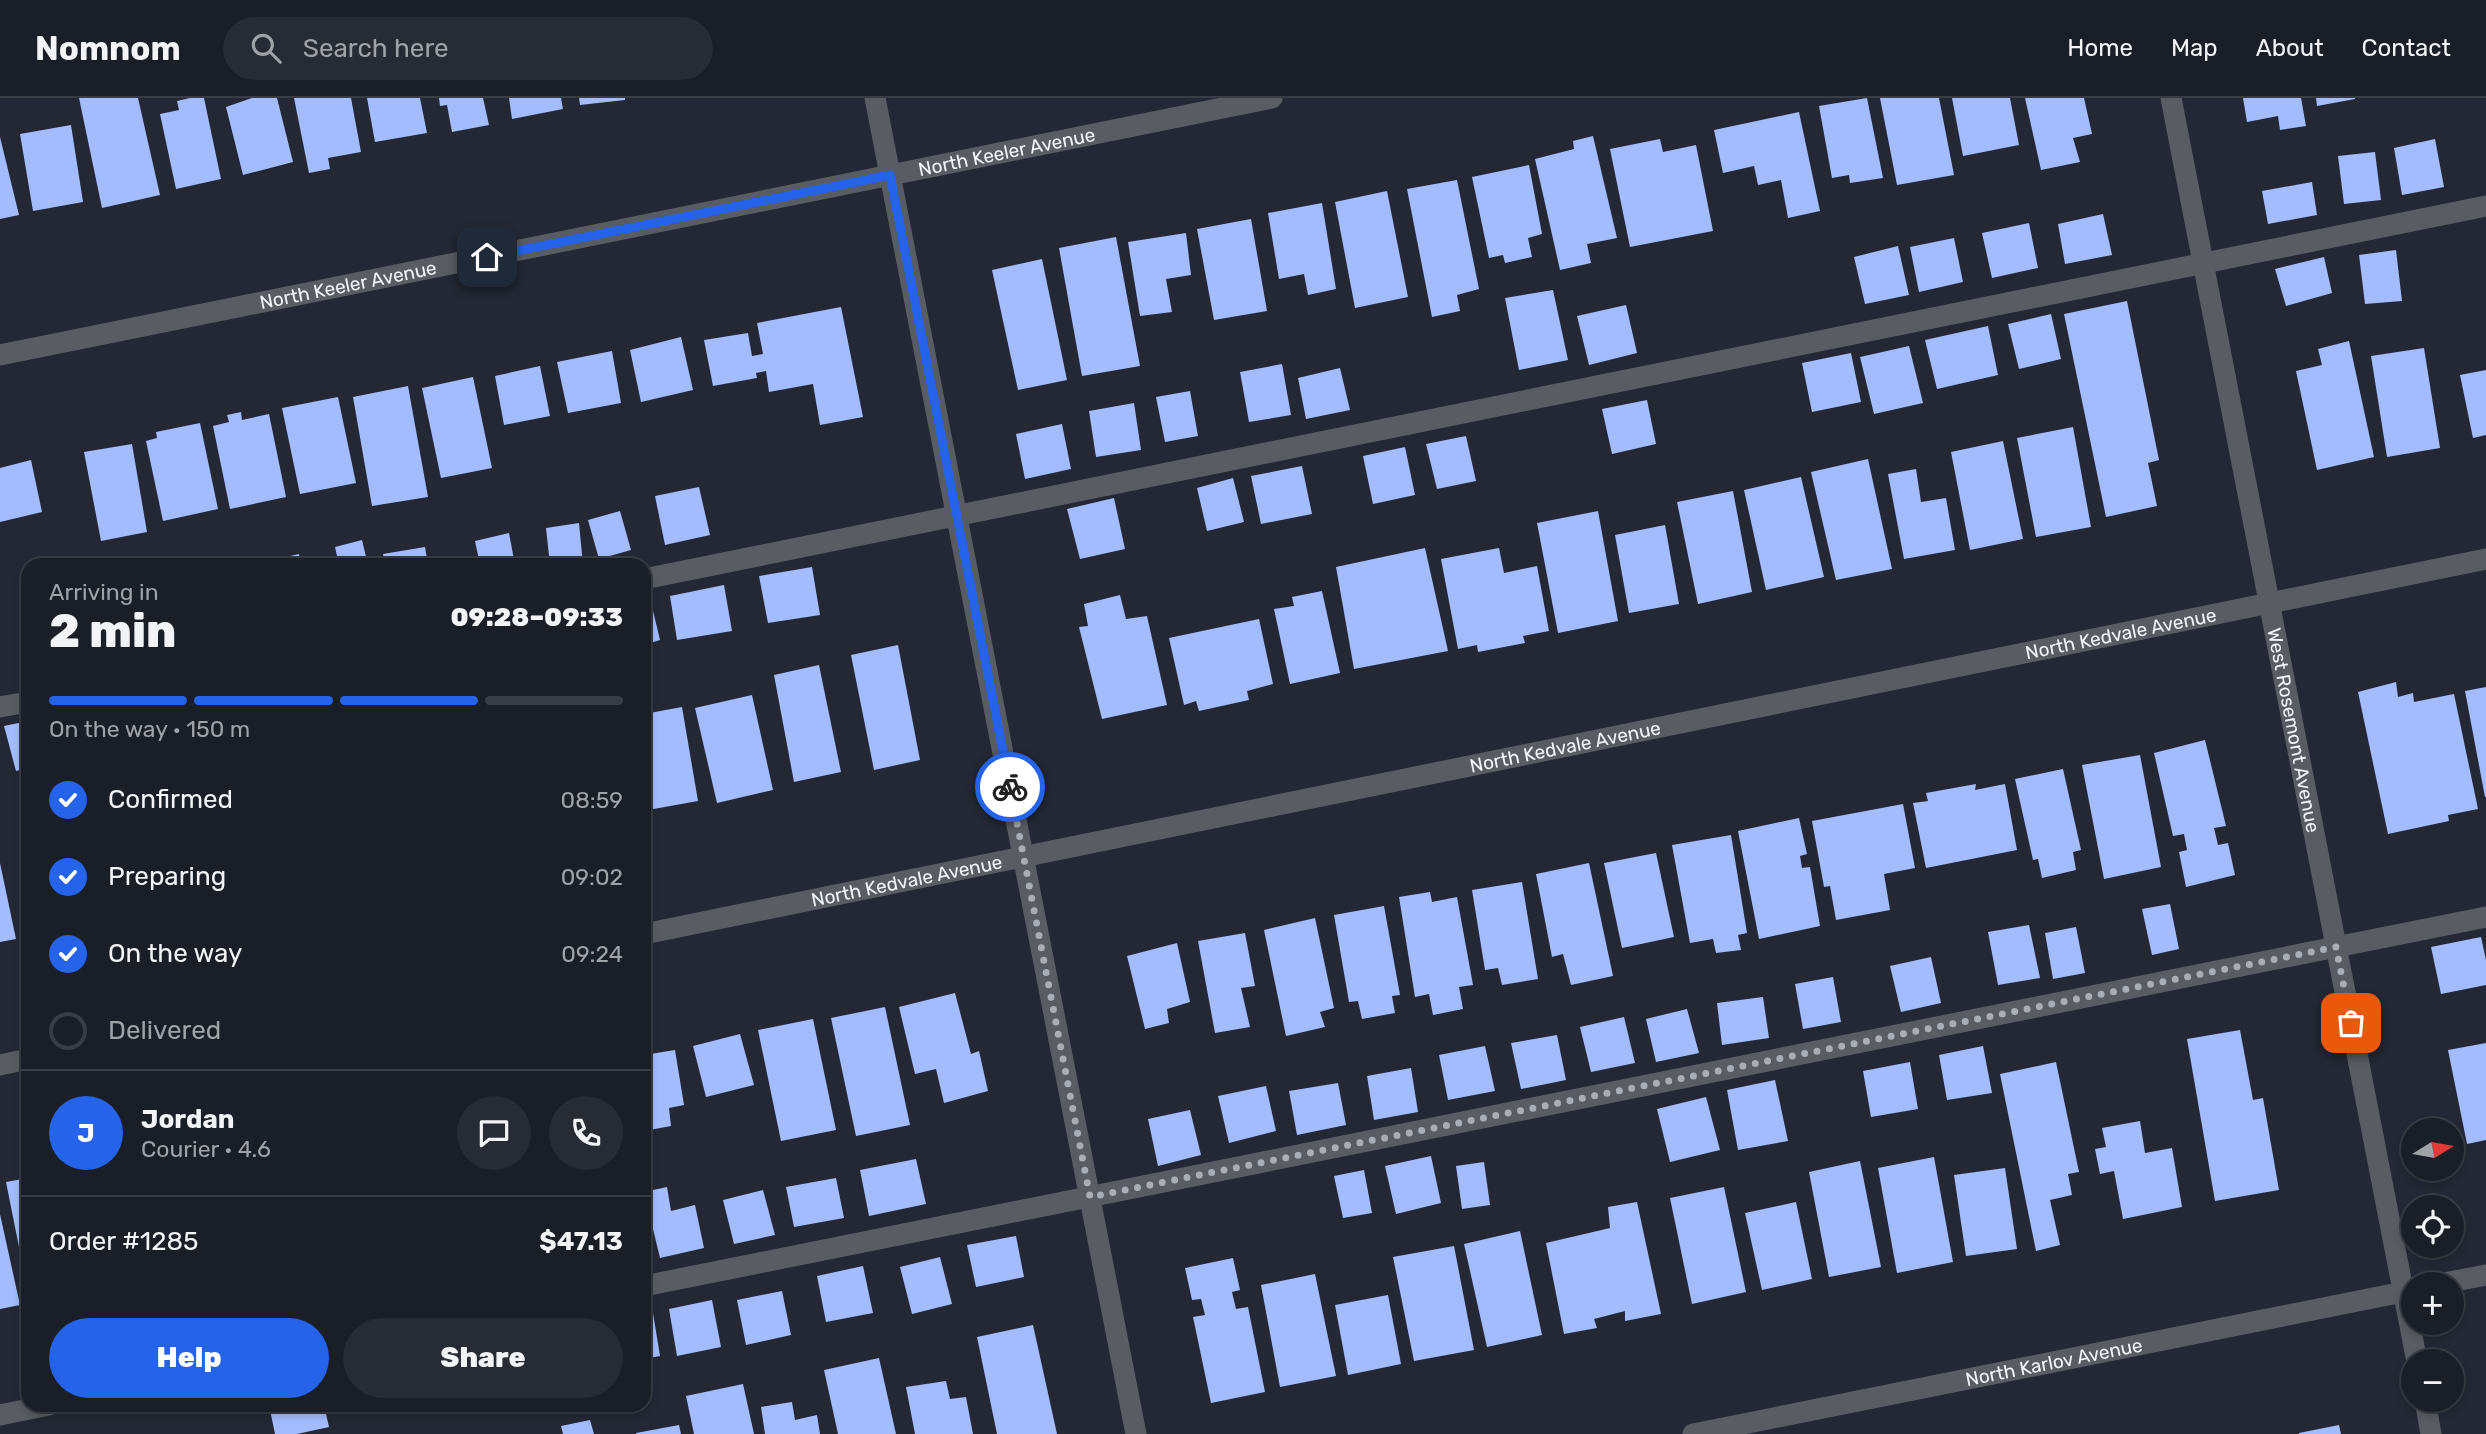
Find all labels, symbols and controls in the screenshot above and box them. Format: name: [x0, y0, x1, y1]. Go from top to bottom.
search box: [223, 17, 713, 80]
text: Nomnom: [35, 29, 181, 68]
icon: search: [247, 29, 285, 67]
text: Search here: [303, 33, 449, 64]
text: Home: [2067, 34, 2133, 62]
text: Map: [2171, 34, 2218, 62]
text: About: [2256, 34, 2324, 62]
text: Contact: [2362, 34, 2451, 62]
street label: North Keeler Avenue: [916, 123, 1097, 181]
pin: [457, 227, 517, 287]
icon: home: [468, 238, 506, 276]
street label: North Keeler Avenue: [257, 256, 438, 314]
text: Arriving in: [49, 578, 159, 606]
text: 09:28–09:33: [450, 602, 623, 633]
street label: North Kedvale Avenue: [2023, 603, 2218, 664]
text: 2 min: [49, 604, 176, 659]
street label: West Rosemont Avenue: [2263, 626, 2325, 835]
text: On the way · 150 m: [49, 715, 250, 743]
street label: North Kedvale Avenue: [1468, 716, 1663, 777]
courier: [975, 752, 1045, 822]
icon: bike: [991, 768, 1029, 806]
icon: check: [49, 781, 87, 819]
text: Confirmed: [108, 784, 233, 815]
text: 08:59: [561, 786, 623, 814]
street label: North Kedvale Avenue: [809, 850, 1004, 911]
icon: check: [49, 858, 87, 896]
text: Preparing: [108, 861, 226, 892]
text: 09:02: [561, 863, 623, 891]
icon: check: [49, 935, 87, 973]
text: On the way: [108, 938, 242, 969]
text: 09:24: [561, 940, 623, 968]
pin: [2321, 993, 2381, 1053]
icon: bag: [2332, 1004, 2370, 1042]
text: Delivered: [108, 1015, 221, 1046]
button: chat: [457, 1096, 531, 1170]
button: phone: [549, 1096, 623, 1170]
text: Jordan: [141, 1104, 234, 1135]
text: J: [77, 1118, 95, 1149]
north arrow: [2401, 1118, 2464, 1181]
map controls: [2401, 1118, 2464, 1412]
text: Courier · 4.6: [141, 1135, 271, 1163]
button: locate: [2401, 1195, 2464, 1258]
text: Order #1285: [49, 1226, 198, 1257]
text: $47.13: [539, 1226, 623, 1257]
button: +: [2401, 1272, 2464, 1335]
button: Help: [49, 1318, 329, 1398]
button: Share: [343, 1318, 623, 1398]
street label: North Karlov Avenue: [1963, 1333, 2144, 1391]
button: −: [2401, 1349, 2464, 1412]

